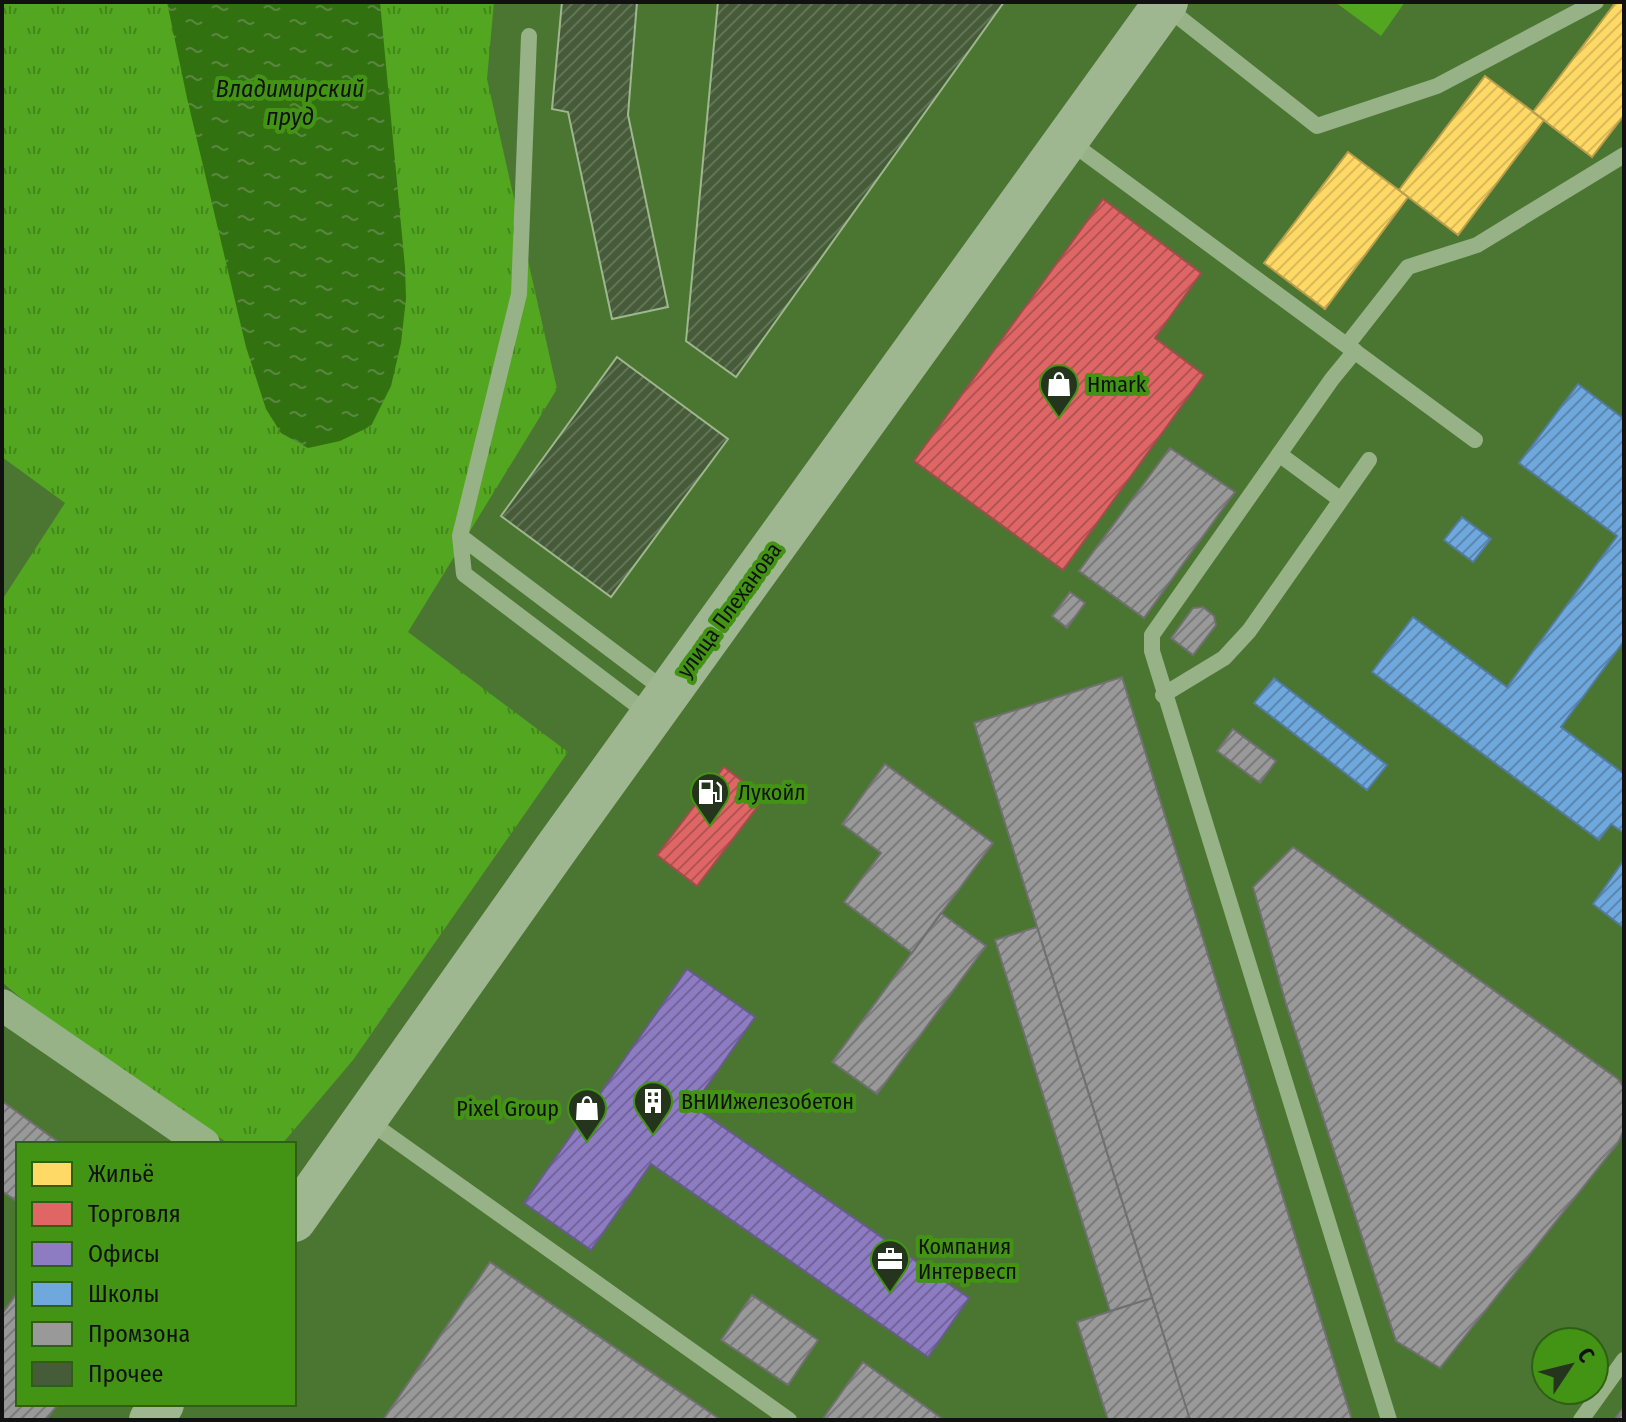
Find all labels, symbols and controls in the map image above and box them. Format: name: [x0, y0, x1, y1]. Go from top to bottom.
water label: Владимирский пруд: [215, 75, 365, 131]
shop icon: Hmark: [1038, 363, 1080, 418]
place label: Hmark: [1087, 371, 1147, 398]
street label: улица Плеханова: [671, 537, 787, 683]
fuel station icon: Лукойл: [689, 771, 731, 826]
place label: Лукойл: [738, 779, 806, 806]
building icon: ВНИИжелезобетон: [632, 1080, 674, 1135]
shop icon: Pixel Group: [566, 1087, 608, 1142]
place label: ВНИИжелезобетон: [681, 1088, 854, 1115]
place label: Pixel Group: [456, 1095, 559, 1122]
legend: [16, 1142, 296, 1406]
text: Жильё: [88, 1160, 154, 1188]
text: Торговля: [88, 1200, 181, 1228]
place label: Компания Интервесп: [918, 1233, 1017, 1285]
office icon: Компания Интервесп: [869, 1238, 911, 1293]
text: Офисы: [88, 1240, 160, 1268]
text: Школы: [88, 1280, 160, 1308]
text: Промзона: [88, 1320, 190, 1348]
north arrow: [1530, 1326, 1610, 1406]
text: С: [1572, 1342, 1601, 1368]
text: Прочее: [88, 1360, 163, 1388]

